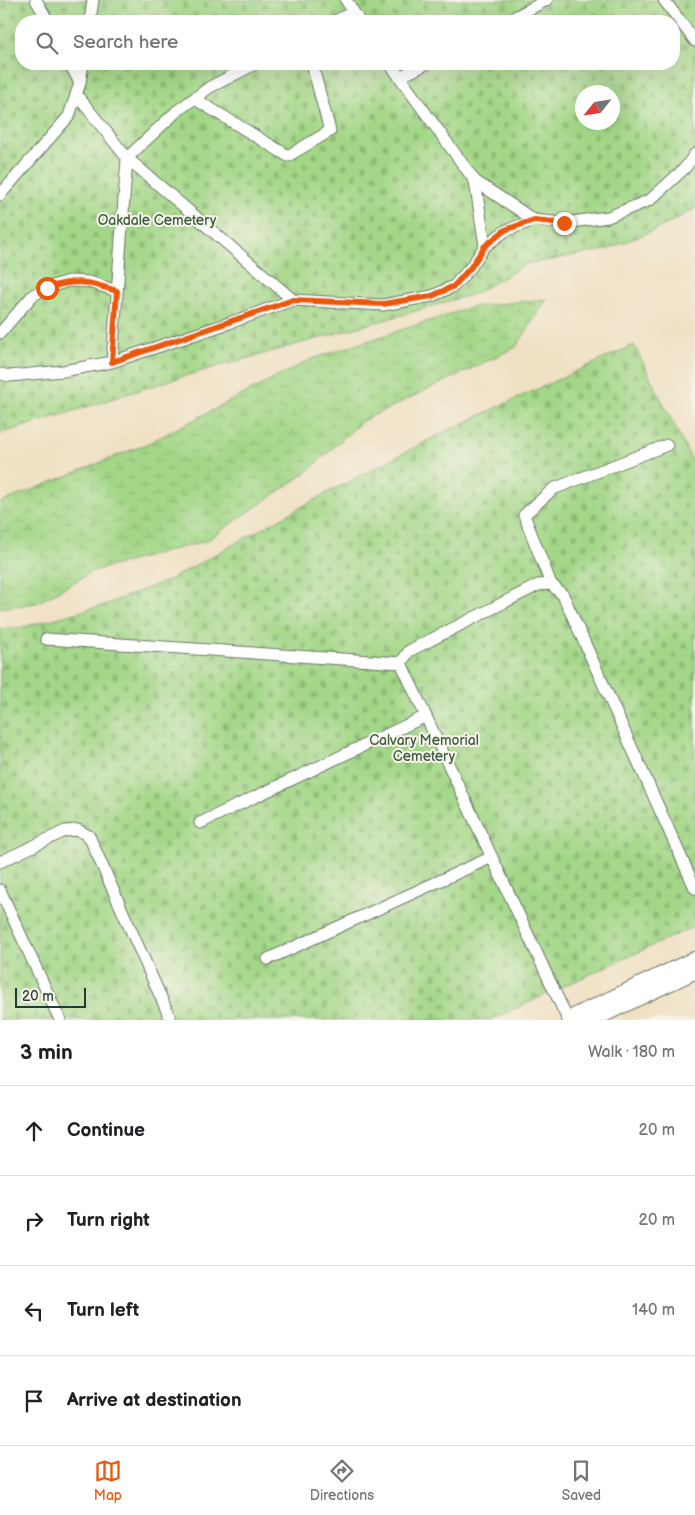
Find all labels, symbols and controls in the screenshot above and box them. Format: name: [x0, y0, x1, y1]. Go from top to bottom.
search box: [15, 15, 680, 70]
icon: search: [33, 29, 61, 57]
text: Search here: [73, 31, 178, 54]
north arrow: [575, 85, 620, 130]
park label: Oakdale Cemetery: [98, 212, 217, 229]
route end: [553, 212, 576, 235]
route start: [36, 277, 59, 300]
park label: Calvary Memorial Cemetery: [369, 732, 479, 765]
scale bar: [15, 985, 86, 1008]
text: 20 m: [22, 988, 54, 1005]
text: 3 min: [20, 1040, 73, 1065]
text: Walk · 180 m: [588, 1043, 675, 1062]
icon: ahead: [20, 1117, 48, 1145]
text: Continue: [67, 1119, 145, 1142]
text: 20 m: [639, 1121, 675, 1140]
icon: right: [20, 1207, 48, 1235]
text: Turn right: [67, 1209, 150, 1232]
text: 20 m: [639, 1211, 675, 1230]
icon: left: [20, 1297, 48, 1325]
text: Turn left: [67, 1299, 139, 1322]
text: 140 m: [632, 1301, 675, 1320]
icon: arrive: [20, 1387, 48, 1415]
text: Arrive at destination: [67, 1389, 242, 1412]
tab: Map: [94, 1457, 122, 1504]
tab: Directions: [310, 1457, 374, 1504]
tab: Saved: [562, 1457, 601, 1504]

